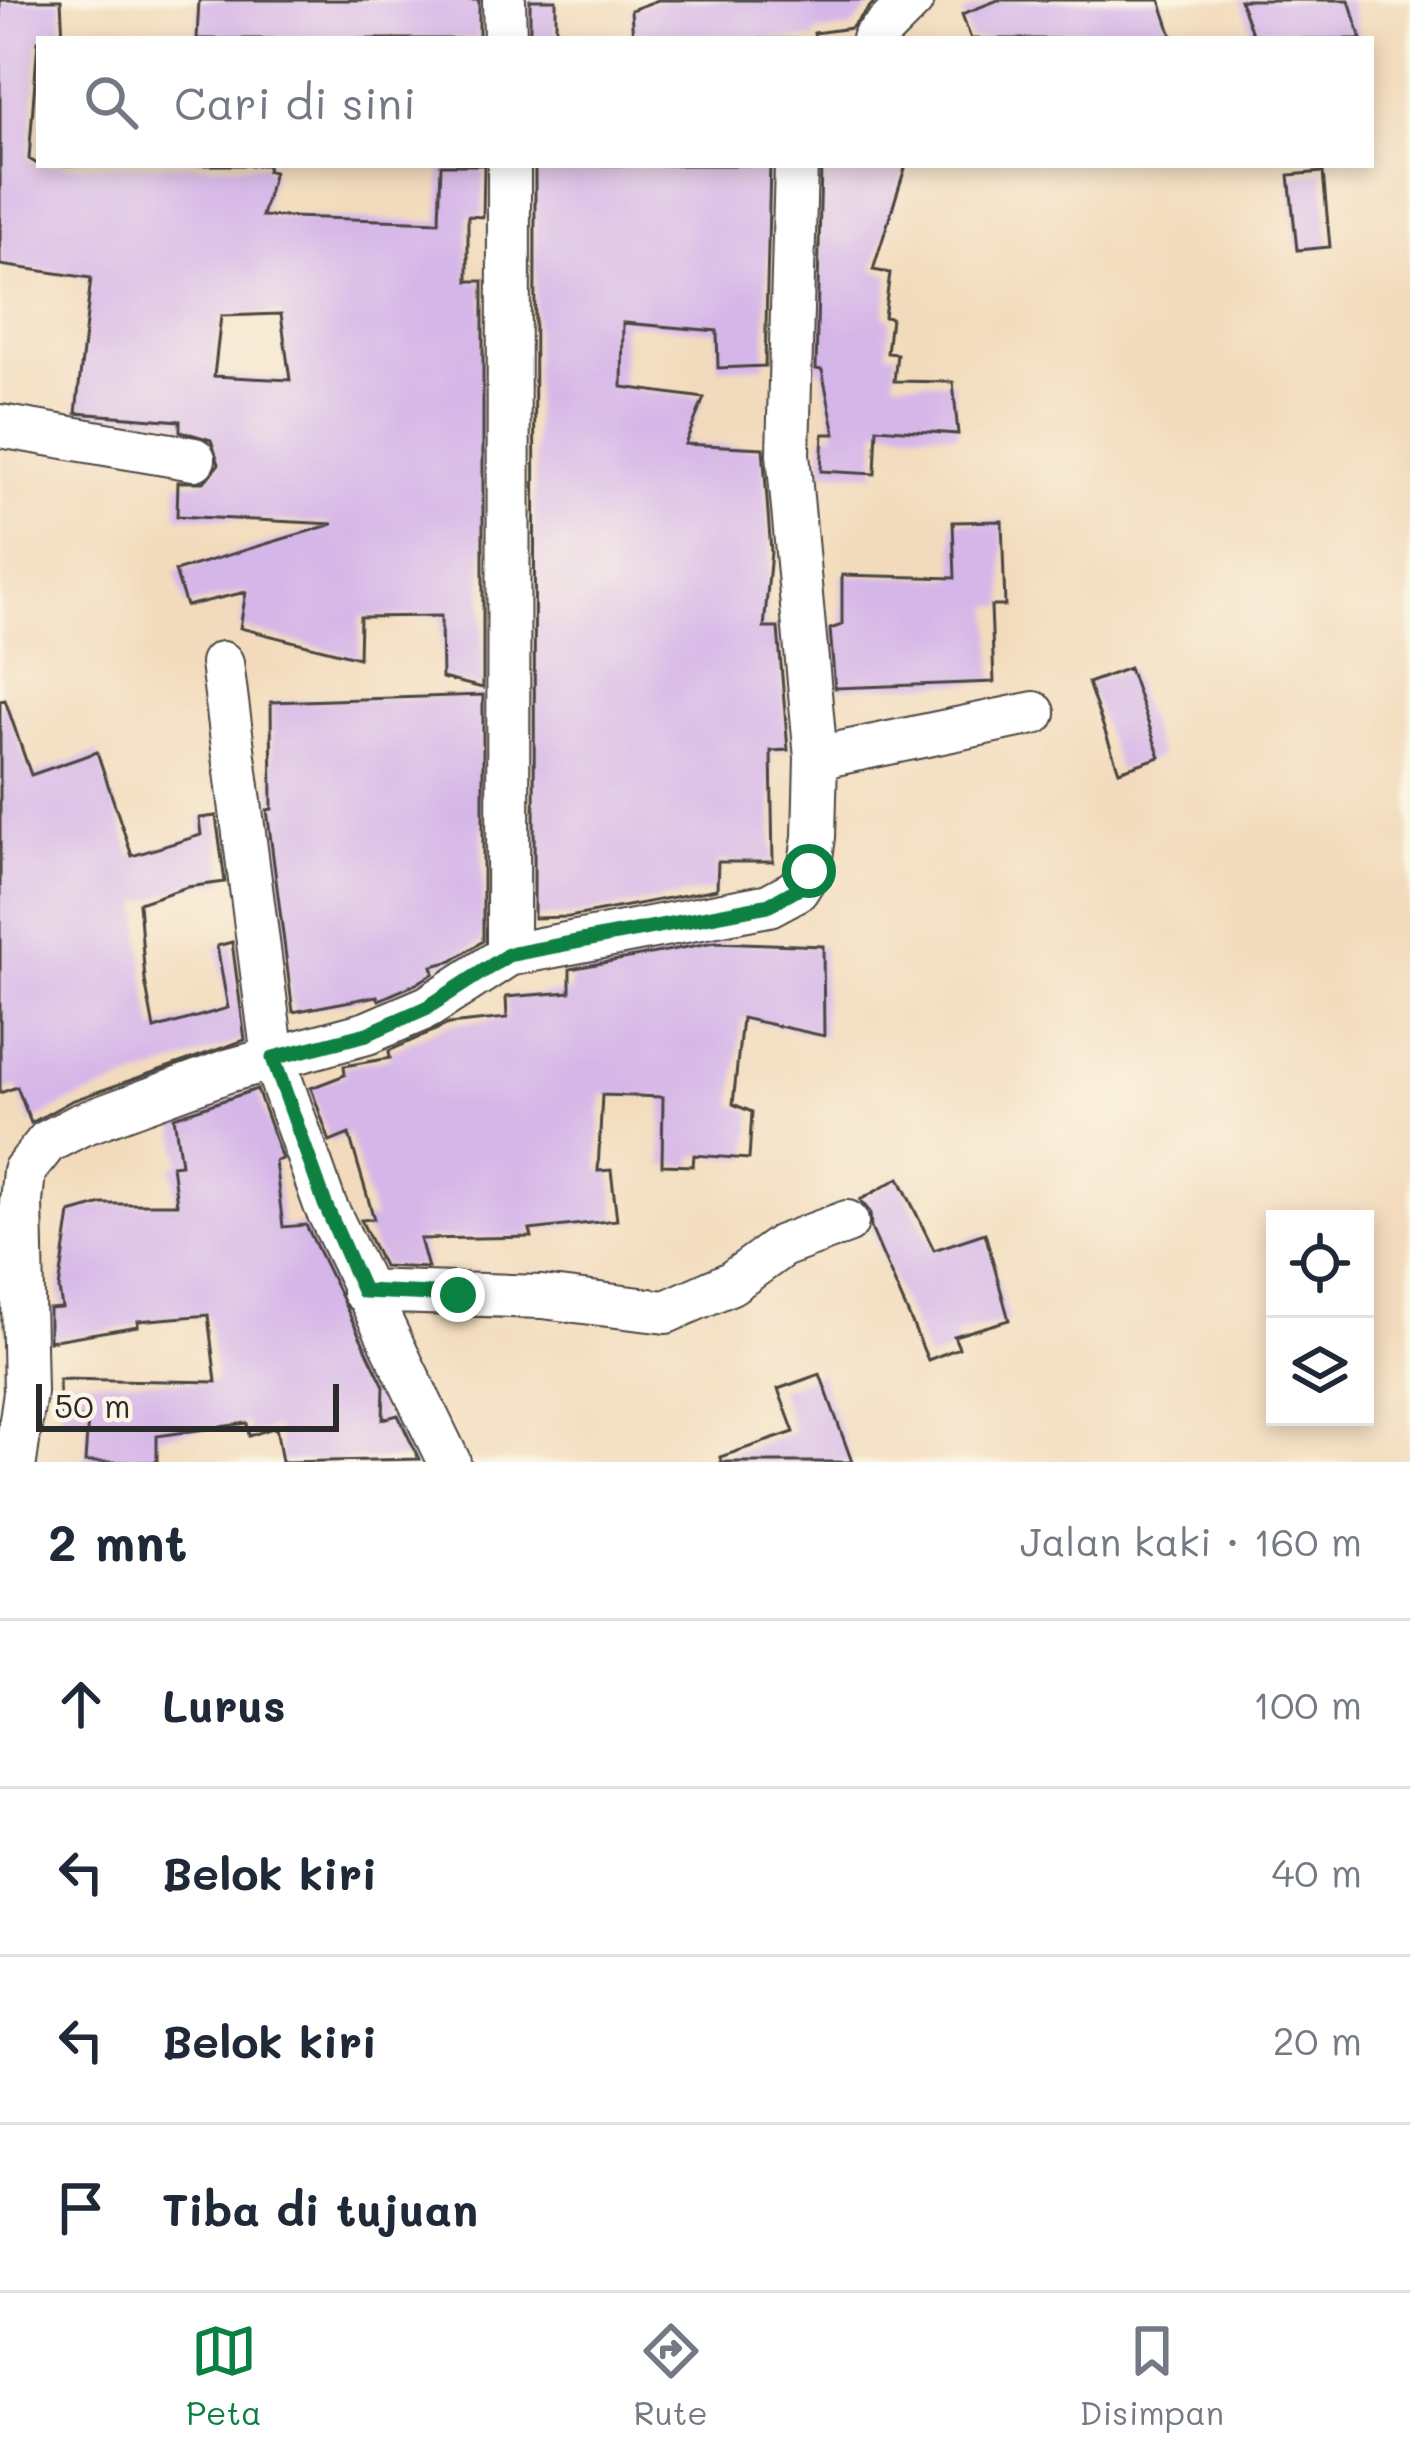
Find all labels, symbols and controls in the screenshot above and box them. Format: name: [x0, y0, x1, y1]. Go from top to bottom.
search box: [36, 36, 1374, 168]
icon: search: [78, 69, 144, 135]
text: Cari di sini: [174, 73, 416, 131]
route start: [782, 844, 836, 898]
map controls: [1266, 1210, 1374, 1426]
button: locate: [1266, 1210, 1374, 1318]
route end: [431, 1268, 485, 1322]
button: layers: [1266, 1318, 1374, 1426]
scale bar: [36, 1378, 339, 1431]
text: 50 m: [54, 1383, 130, 1426]
text: 2 mnt: [48, 1507, 187, 1574]
text: Jalan kaki · 160 m: [1020, 1515, 1362, 1566]
icon: ahead: [48, 1671, 114, 1737]
text: Lurus: [162, 1675, 286, 1733]
text: 100 m: [1253, 1678, 1362, 1729]
icon: left: [48, 1839, 114, 1905]
text: Belok kiri: [162, 1843, 377, 1901]
text: 40 m: [1271, 1846, 1362, 1897]
icon: left: [48, 2007, 114, 2073]
text: Belok kiri: [162, 2011, 377, 2069]
text: 20 m: [1273, 2014, 1362, 2065]
icon: arrive: [48, 2175, 114, 2241]
text: Tiba di tujuan: [162, 2179, 478, 2237]
tab: Peta: [186, 2318, 262, 2433]
tab: Rute: [634, 2318, 708, 2433]
tab: Disimpan: [1080, 2318, 1224, 2433]

